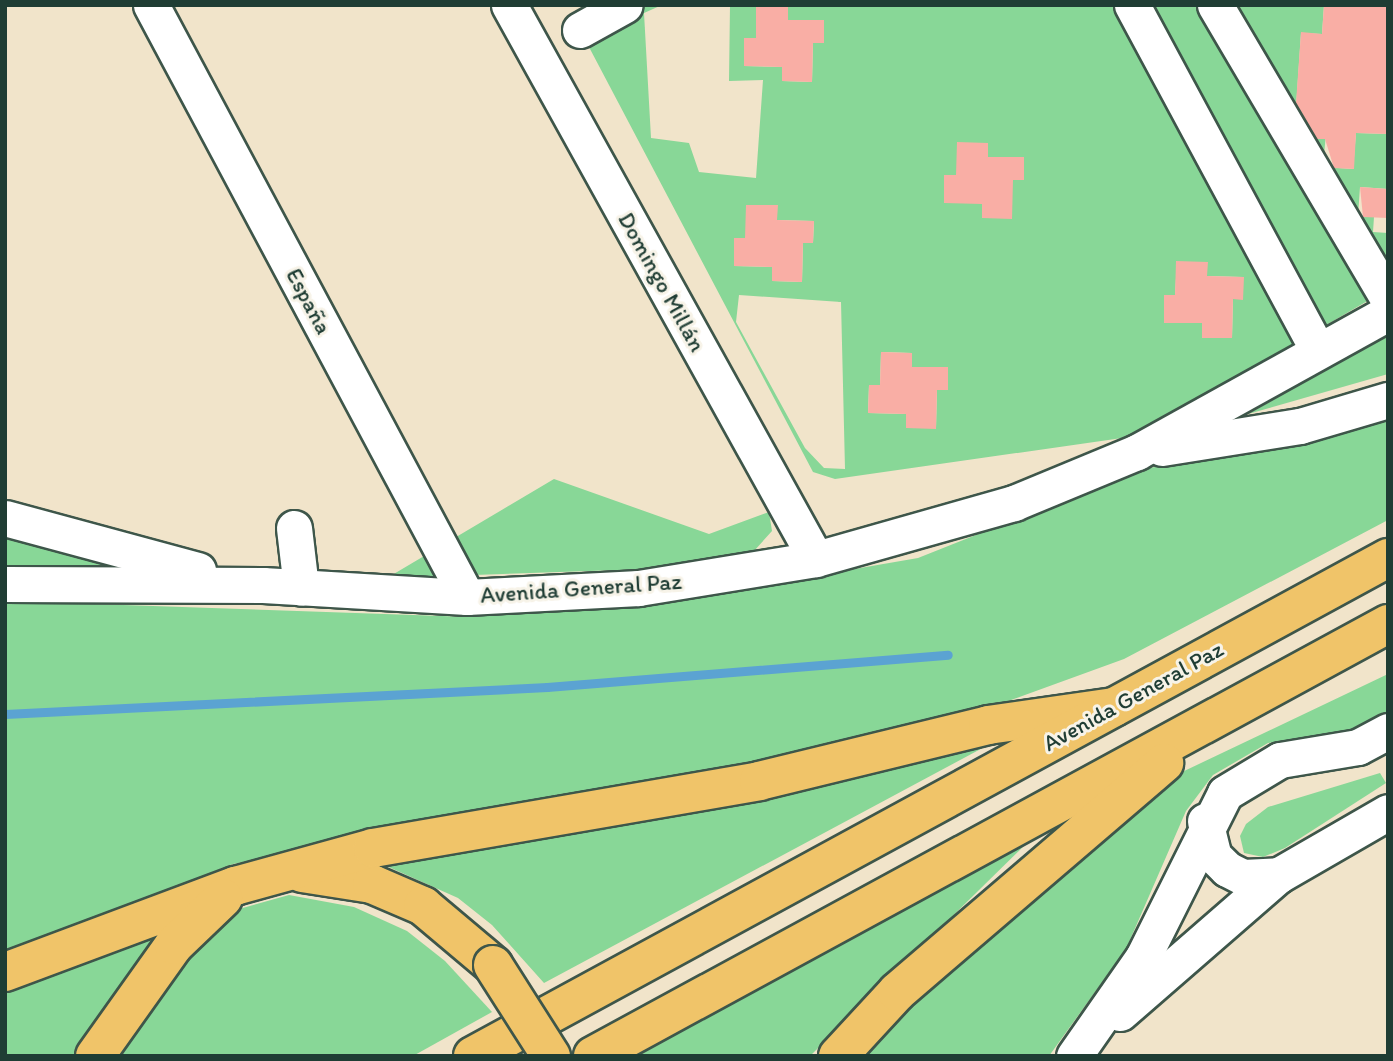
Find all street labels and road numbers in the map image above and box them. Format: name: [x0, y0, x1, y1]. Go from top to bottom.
street label: Domingo Millán: [612, 207, 712, 357]
street label: España: [280, 263, 338, 339]
street label: Avenida General Paz: [479, 567, 683, 609]
street label: Avenida General Paz: [1038, 635, 1228, 757]

